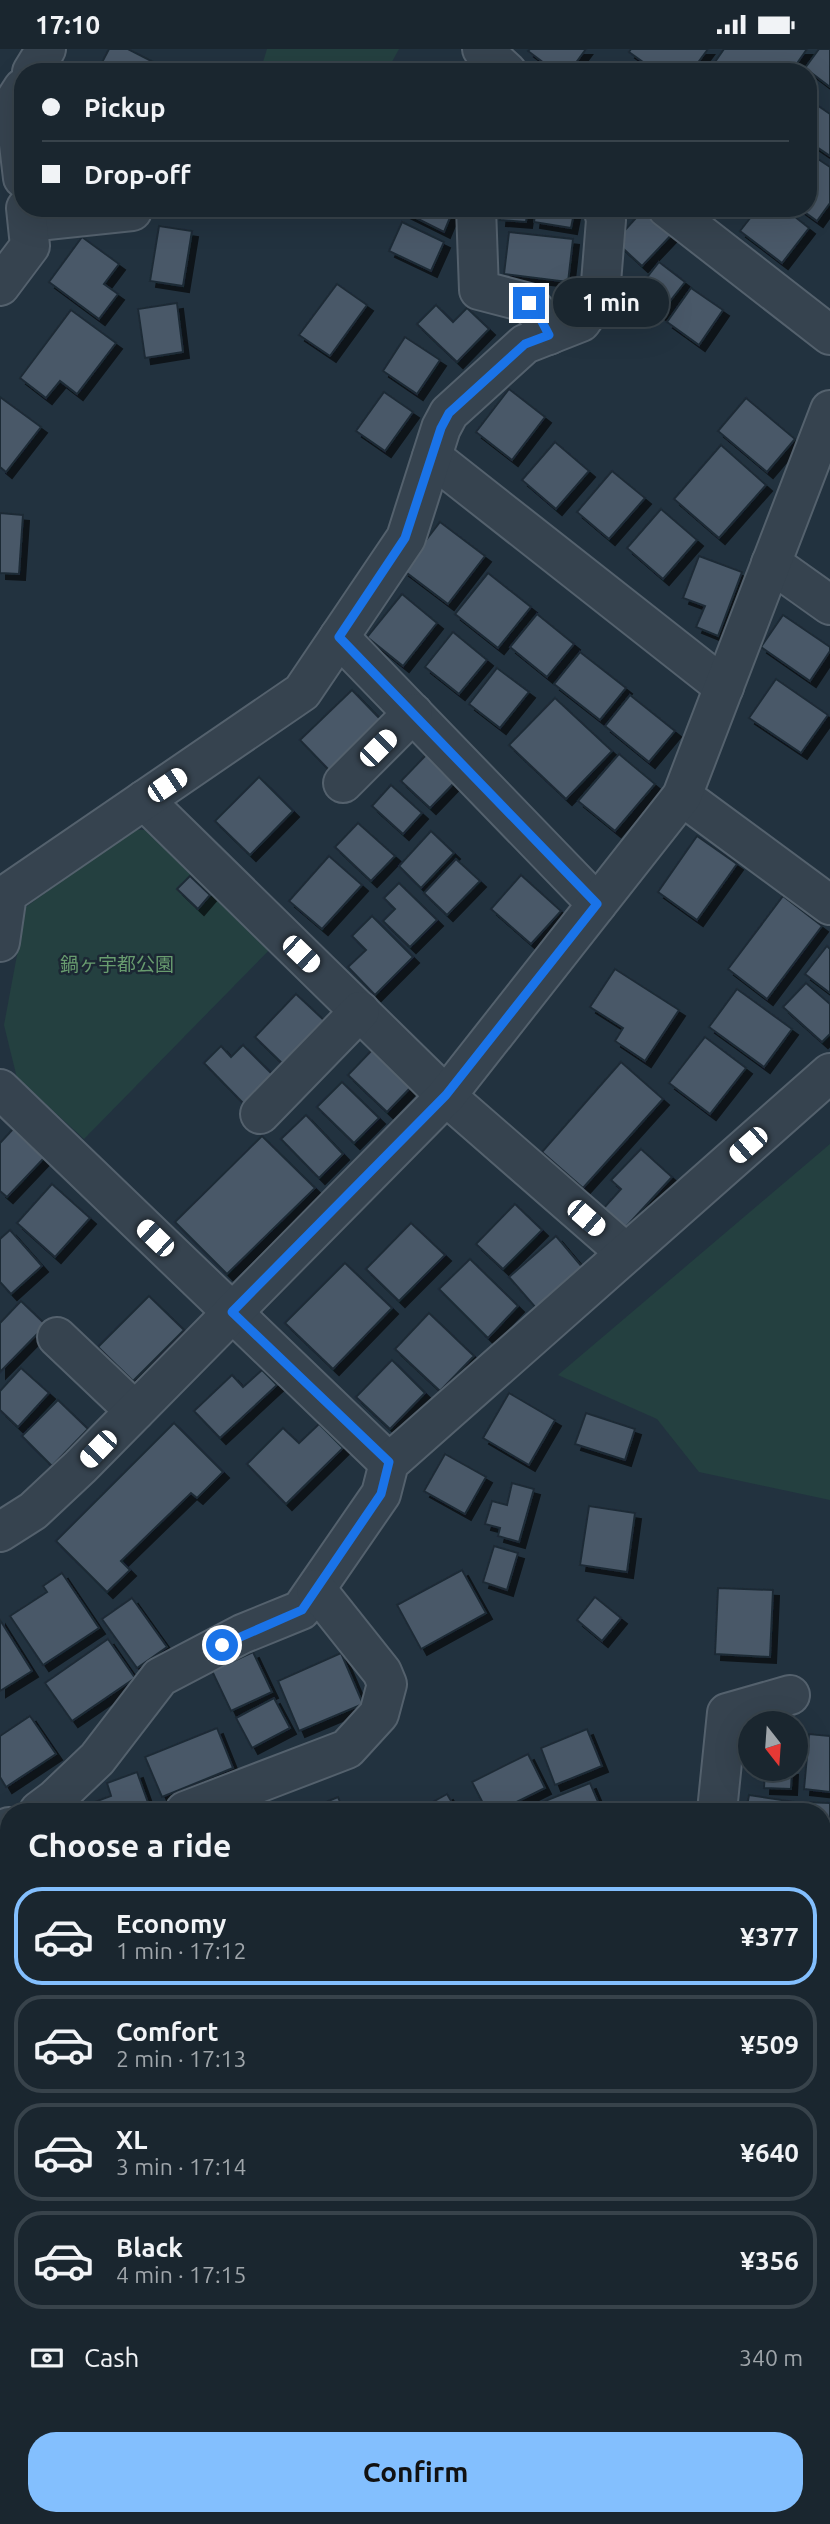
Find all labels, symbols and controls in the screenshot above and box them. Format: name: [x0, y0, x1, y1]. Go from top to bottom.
text: 17:10: [35, 10, 100, 39]
text: Pickup: [84, 93, 166, 122]
text: Drop-off: [84, 160, 191, 189]
callout: 1 min: [554, 279, 669, 327]
route end: [513, 287, 545, 319]
text: 1 min: [582, 290, 640, 315]
car: [356, 726, 401, 770]
car: [144, 765, 191, 805]
car: [279, 932, 324, 976]
park label: 鍋ヶ宇都公園: [60, 953, 174, 975]
car: [726, 1123, 771, 1167]
car: [564, 1196, 609, 1240]
car: [133, 1216, 178, 1260]
car: [76, 1427, 121, 1471]
route start: [206, 1629, 238, 1661]
north arrow: [738, 1711, 808, 1781]
map controls: [738, 1711, 808, 1781]
text: Choose a ride: [28, 1827, 231, 1863]
icon: car: [32, 1905, 95, 1968]
text: Economy: [116, 1909, 226, 1938]
text: ¥377: [740, 1922, 799, 1951]
text: 1 min · 17:12: [116, 1938, 247, 1963]
icon: car: [32, 2013, 95, 2076]
text: Comfort: [116, 2017, 219, 2046]
text: ¥509: [740, 2030, 799, 2059]
text: 2 min · 17:13: [116, 2046, 247, 2071]
icon: car: [32, 2121, 95, 2184]
text: XL: [116, 2125, 147, 2154]
text: ¥640: [740, 2138, 799, 2167]
text: 3 min · 17:14: [116, 2154, 247, 2179]
icon: car: [32, 2229, 95, 2292]
text: Black: [116, 2233, 183, 2262]
text: ¥356: [740, 2246, 799, 2275]
text: 4 min · 17:15: [116, 2262, 247, 2287]
icon: cash: [28, 2339, 66, 2377]
text: Cash: [84, 2343, 139, 2372]
text: 340 m: [739, 2345, 803, 2370]
button: Confirm: [28, 2432, 803, 2512]

